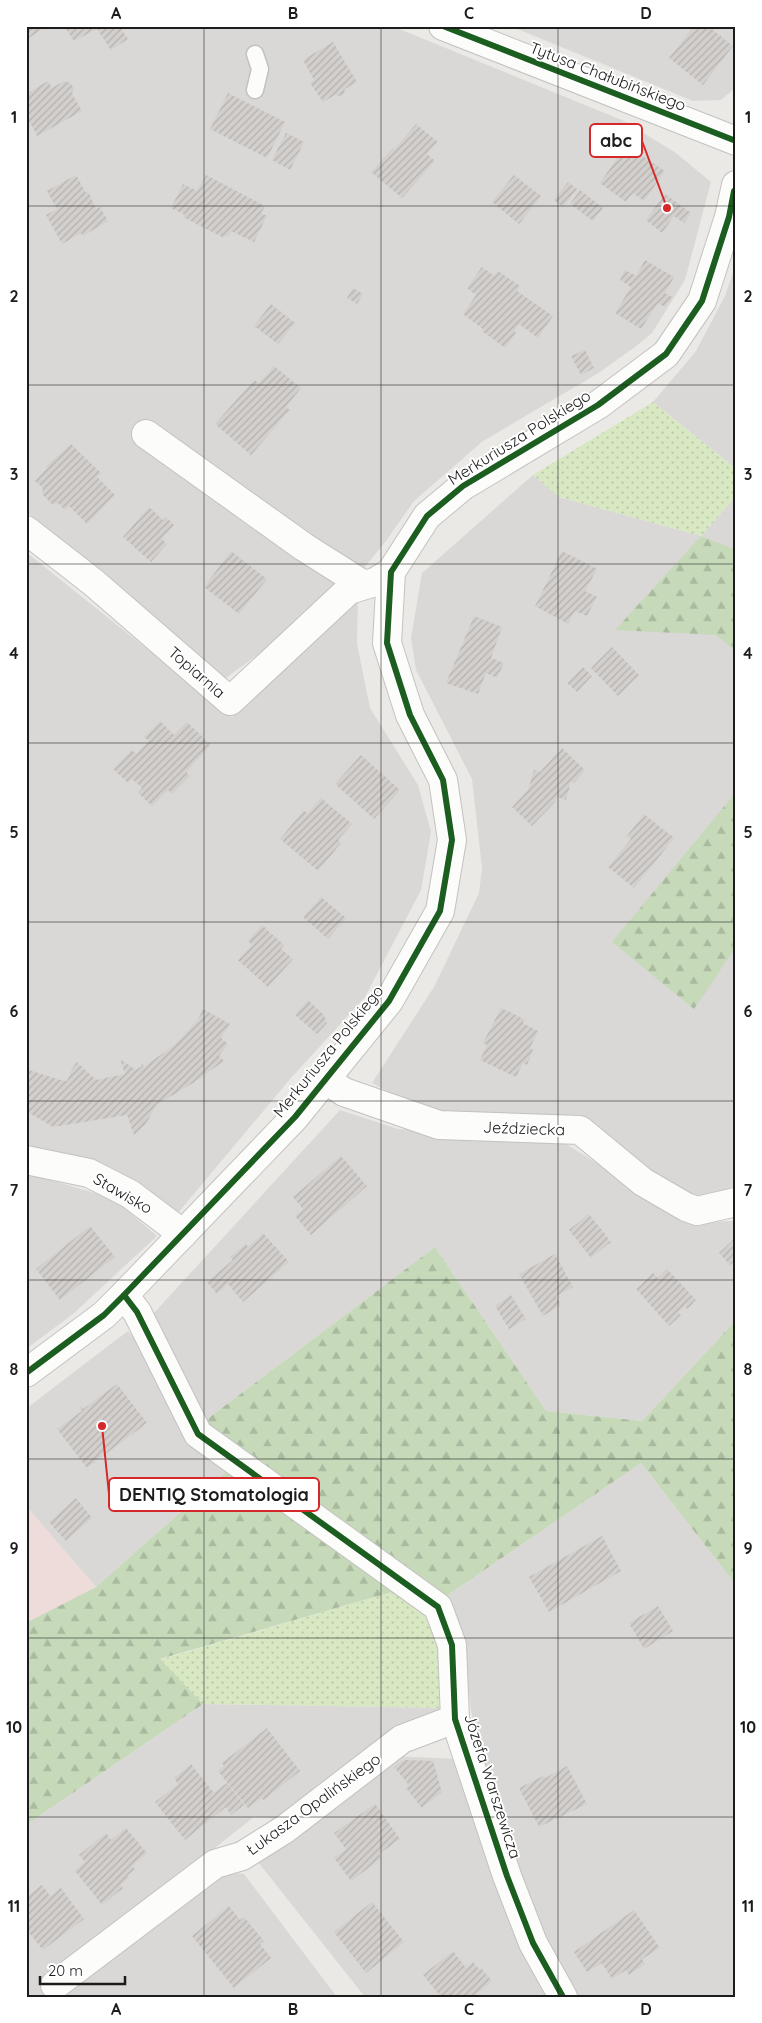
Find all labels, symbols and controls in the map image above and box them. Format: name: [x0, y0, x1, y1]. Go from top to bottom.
text: A: [111, 3, 122, 23]
text: B: [288, 3, 298, 23]
text: C: [464, 3, 474, 23]
text: D: [640, 3, 652, 23]
street label: Tytusa Chałubińskiego: [527, 37, 689, 115]
text: 1: [11, 107, 17, 127]
text: 1: [745, 107, 751, 127]
callout: abc: [590, 124, 642, 157]
text: abc: [600, 129, 632, 152]
text: 2: [9, 286, 19, 306]
text: 2: [743, 286, 753, 306]
street label: Merkuriusza Polskiego: [444, 385, 594, 489]
text: 3: [10, 464, 18, 484]
text: 3: [744, 464, 752, 484]
street label: Topiarnia: [164, 642, 230, 702]
text: 4: [9, 643, 19, 663]
text: 4: [743, 643, 753, 663]
text: 5: [9, 822, 19, 842]
text: 5: [743, 822, 753, 842]
street label: Merkuriusza Polskiego: [268, 981, 388, 1121]
text: 6: [10, 1001, 19, 1021]
text: 6: [744, 1001, 753, 1021]
street label: Jeździecka: [483, 1117, 565, 1139]
street label: Stawisko: [90, 1168, 156, 1218]
text: 7: [10, 1180, 19, 1200]
text: 7: [744, 1180, 753, 1200]
text: 8: [10, 1359, 19, 1379]
text: 8: [744, 1359, 753, 1379]
callout: DENTIQ Stomatologia: [109, 1478, 319, 1511]
text: DENTIQ Stomatologia: [119, 1483, 309, 1506]
text: 9: [9, 1538, 19, 1558]
text: 9: [743, 1538, 753, 1558]
street label: Józefa Warszewicza: [460, 1711, 526, 1861]
text: 10: [6, 1717, 22, 1737]
text: 10: [740, 1717, 756, 1737]
street label: Łukasza Opalińskiego: [242, 1748, 384, 1860]
text: 11: [8, 1896, 20, 1916]
text: 11: [742, 1896, 754, 1916]
scale bar: [40, 1953, 125, 1985]
text: 20 m: [48, 1961, 83, 1980]
text: A: [111, 1999, 122, 2019]
text: B: [288, 1999, 298, 2019]
text: C: [464, 1999, 474, 2019]
text: D: [640, 1999, 652, 2019]

